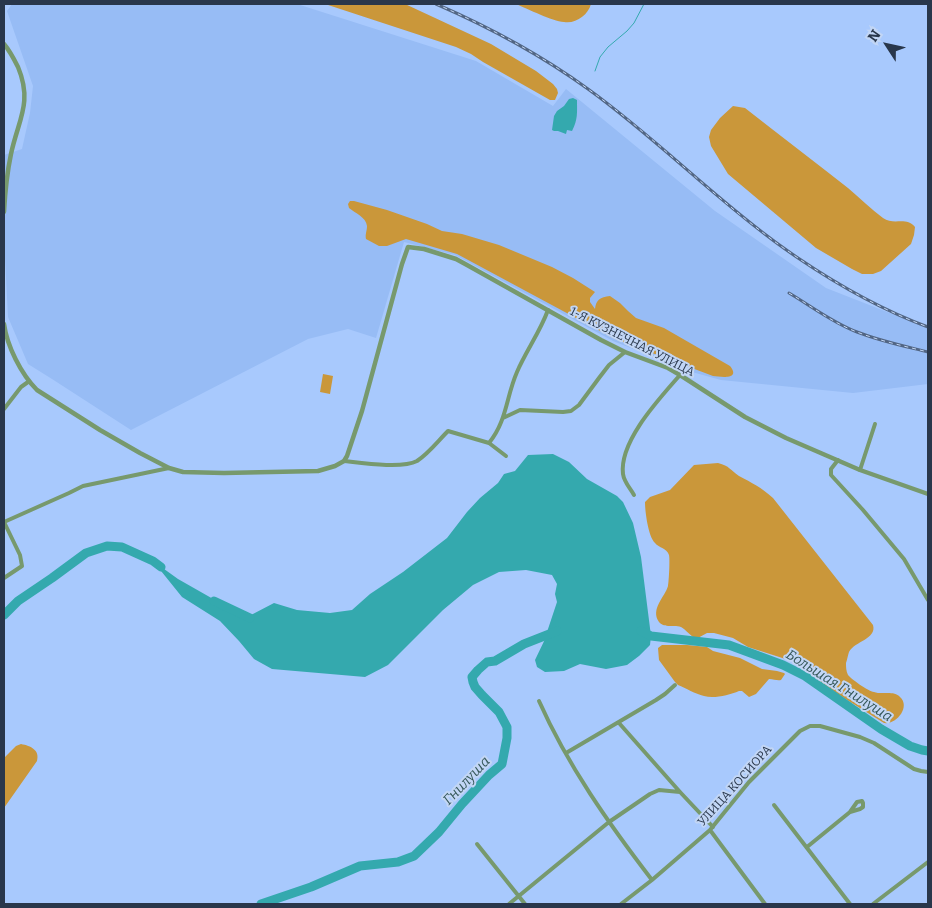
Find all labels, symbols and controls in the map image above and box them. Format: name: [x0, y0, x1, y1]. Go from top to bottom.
north arrow: [862, 20, 912, 70]
text: N: [864, 27, 884, 45]
street label: 1-Я КУЗНЕЧНАЯ УЛИЦА: [567, 304, 697, 380]
water label: Большая Гнилуша: [783, 646, 895, 726]
street label: УЛИЦА КОСИОРА: [695, 743, 775, 829]
water label: Гнилуша: [440, 753, 494, 809]

